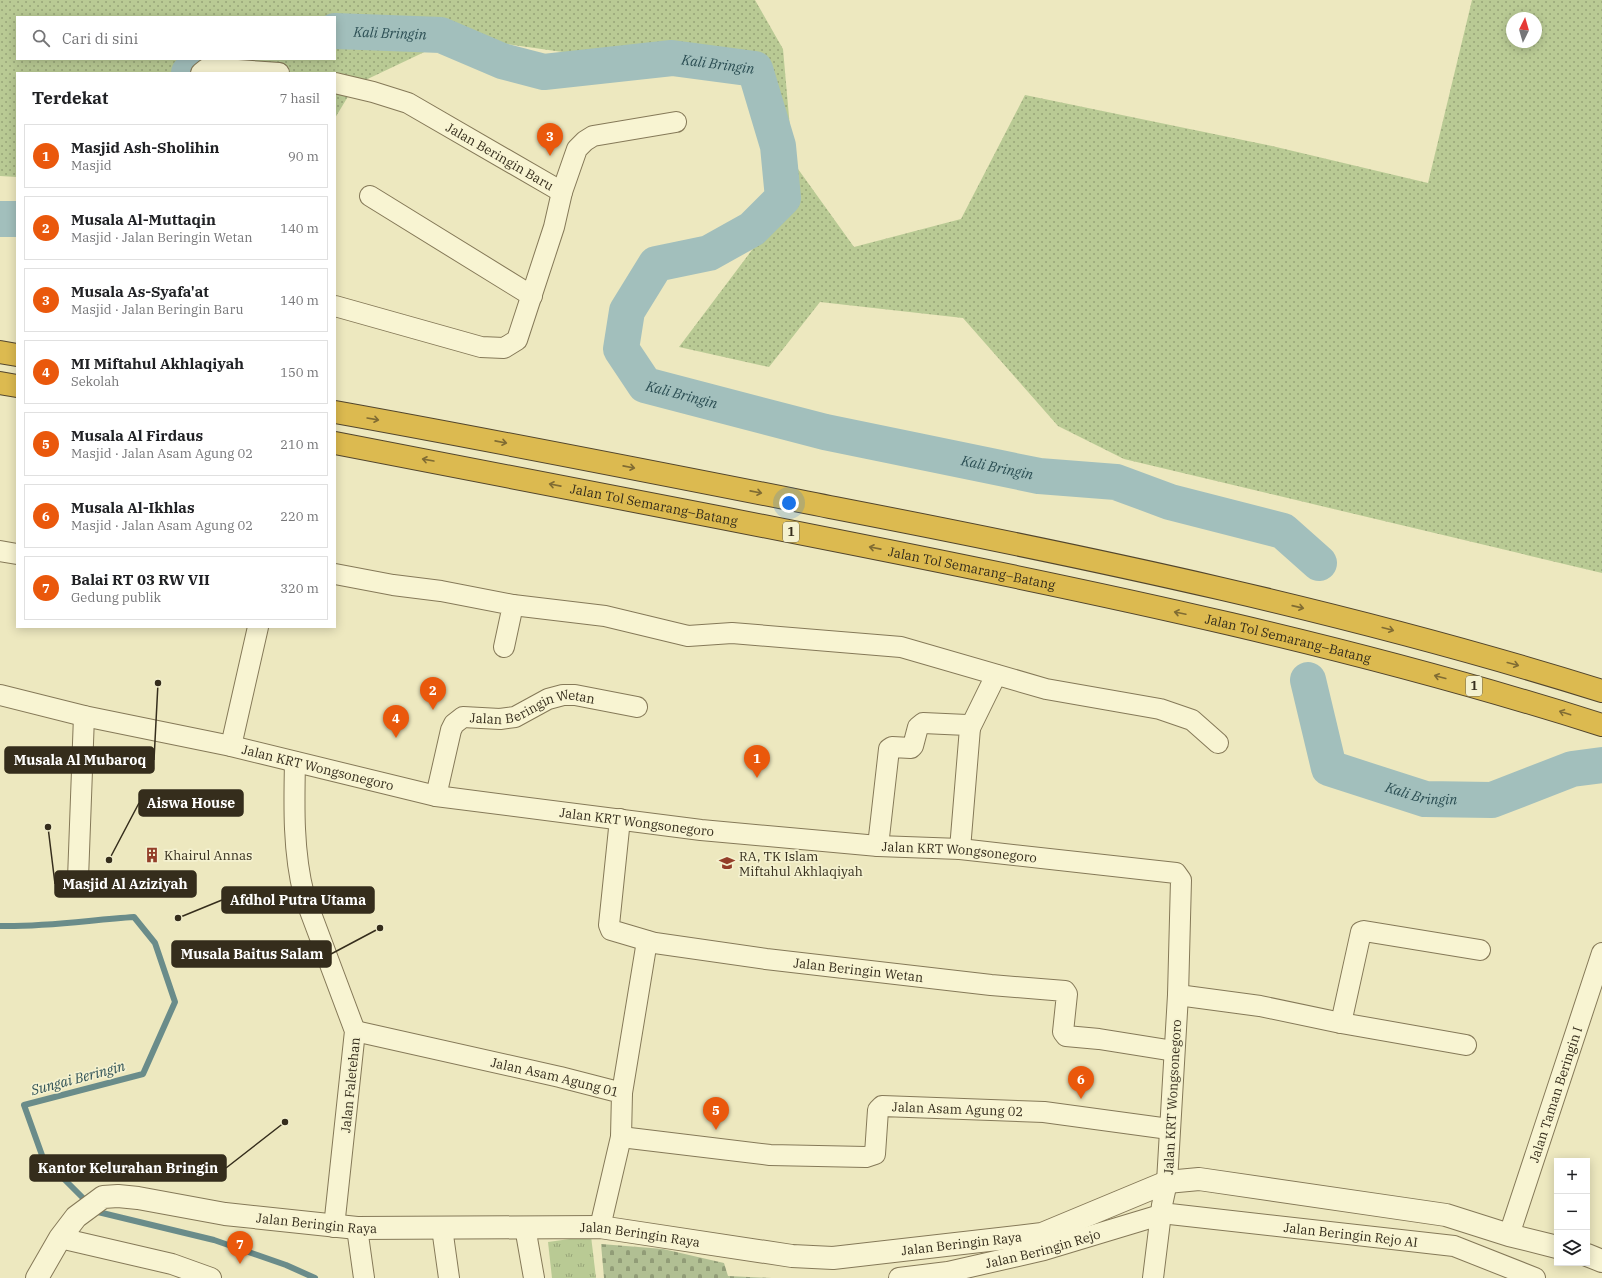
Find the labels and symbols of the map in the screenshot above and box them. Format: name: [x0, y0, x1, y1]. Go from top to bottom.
north arrow: [1506, 12, 1542, 48]
water label: Kali Bringin: [352, 23, 427, 43]
water label: Kali Bringin: [680, 50, 756, 78]
street label: Jalan Beringin Baru: [443, 119, 557, 194]
pin: 3: [537, 123, 563, 156]
water label: Kali Bringin: [643, 376, 719, 413]
one-way arrow: [367, 415, 380, 423]
one-way arrow: [494, 439, 507, 447]
water label: Kali Bringin: [959, 451, 1035, 484]
one-way arrow: [421, 456, 434, 464]
one-way arrow: [622, 464, 635, 472]
one-way arrow: [549, 480, 562, 488]
street label: Jalan Tol Semarang–Batang: [569, 480, 739, 530]
one-way arrow: [750, 489, 763, 497]
your location: [779, 493, 799, 513]
road number: 1: [783, 522, 799, 542]
street label: Jalan Tol Semarang–Batang: [887, 543, 1057, 594]
one-way arrow: [869, 544, 882, 552]
one-way arrow: [1291, 603, 1304, 611]
one-way arrow: [1174, 608, 1187, 616]
street label: Jalan Tol Semarang–Batang: [1203, 610, 1373, 667]
one-way arrow: [1381, 626, 1394, 634]
one-way arrow: [1506, 661, 1519, 668]
one-way arrow: [1434, 673, 1447, 680]
road number: 1: [1466, 676, 1482, 696]
pin: 2: [420, 677, 446, 710]
street label: Jalan Beringin Wetan: [469, 686, 596, 728]
pin: 4: [383, 705, 409, 738]
one-way arrow: [1558, 709, 1571, 716]
street label: Jalan KRT Wongsonegoro: [240, 741, 395, 794]
pin: 1: [744, 745, 770, 778]
callout: Musala Al Mubaroq: [5, 747, 154, 773]
text: Musala Al Mubaroq: [14, 751, 147, 769]
water label: Kali Bringin: [1382, 778, 1457, 808]
callout: Aiswa House: [139, 790, 243, 816]
text: Aiswa House: [147, 794, 235, 812]
street label: Jalan KRT Wongsonegoro: [558, 804, 715, 840]
street label: Jalan KRT Wongsonegoro: [881, 838, 1038, 866]
building icon: Khairul Annas: [143, 846, 161, 864]
place label: Khairul Annas: [164, 847, 252, 864]
place label: RA, TK Islam Miftahul Akhlaqiyah: [739, 848, 863, 880]
school or university icon: RA, TK Islam Miftahul Akhlaqiyah: [718, 854, 736, 872]
callout: Masjid Al Aziziyah: [55, 871, 196, 897]
text: Masjid Al Aziziyah: [62, 875, 188, 893]
callout: Afdhol Putra Utama: [222, 887, 374, 913]
text: Afdhol Putra Utama: [230, 891, 366, 909]
callout: Musala Baitus Salam: [172, 941, 331, 967]
text: Musala Baitus Salam: [181, 945, 324, 963]
street label: Jalan Beringin Wetan: [792, 954, 924, 986]
street label: Jalan KRT Wongsonegoro: [1160, 1019, 1185, 1175]
street label: Jalan Taman Beringin I: [1525, 1024, 1586, 1165]
street label: Jalan Faletehan: [337, 1036, 364, 1134]
street label: Jalan Asam Agung 01: [489, 1054, 621, 1101]
water label: Sungai Beringin: [28, 1057, 127, 1099]
pin: 6: [1068, 1066, 1094, 1099]
pin: 5: [703, 1097, 729, 1130]
street label: Jalan Asam Agung 02: [892, 1098, 1023, 1120]
callout: Kantor Kelurahan Bringin: [30, 1155, 226, 1181]
text: Kantor Kelurahan Bringin: [38, 1159, 218, 1177]
street label: Jalan Beringin Raya: [255, 1209, 377, 1237]
street label: Jalan Beringin Raya: [580, 1219, 701, 1251]
street label: Jalan Beringin Rejo AI: [1283, 1219, 1419, 1251]
street label: Jalan Beringin Rejo: [984, 1225, 1103, 1272]
street label: Jalan Beringin Raya: [900, 1228, 1023, 1259]
pin: 7: [227, 1231, 253, 1264]

